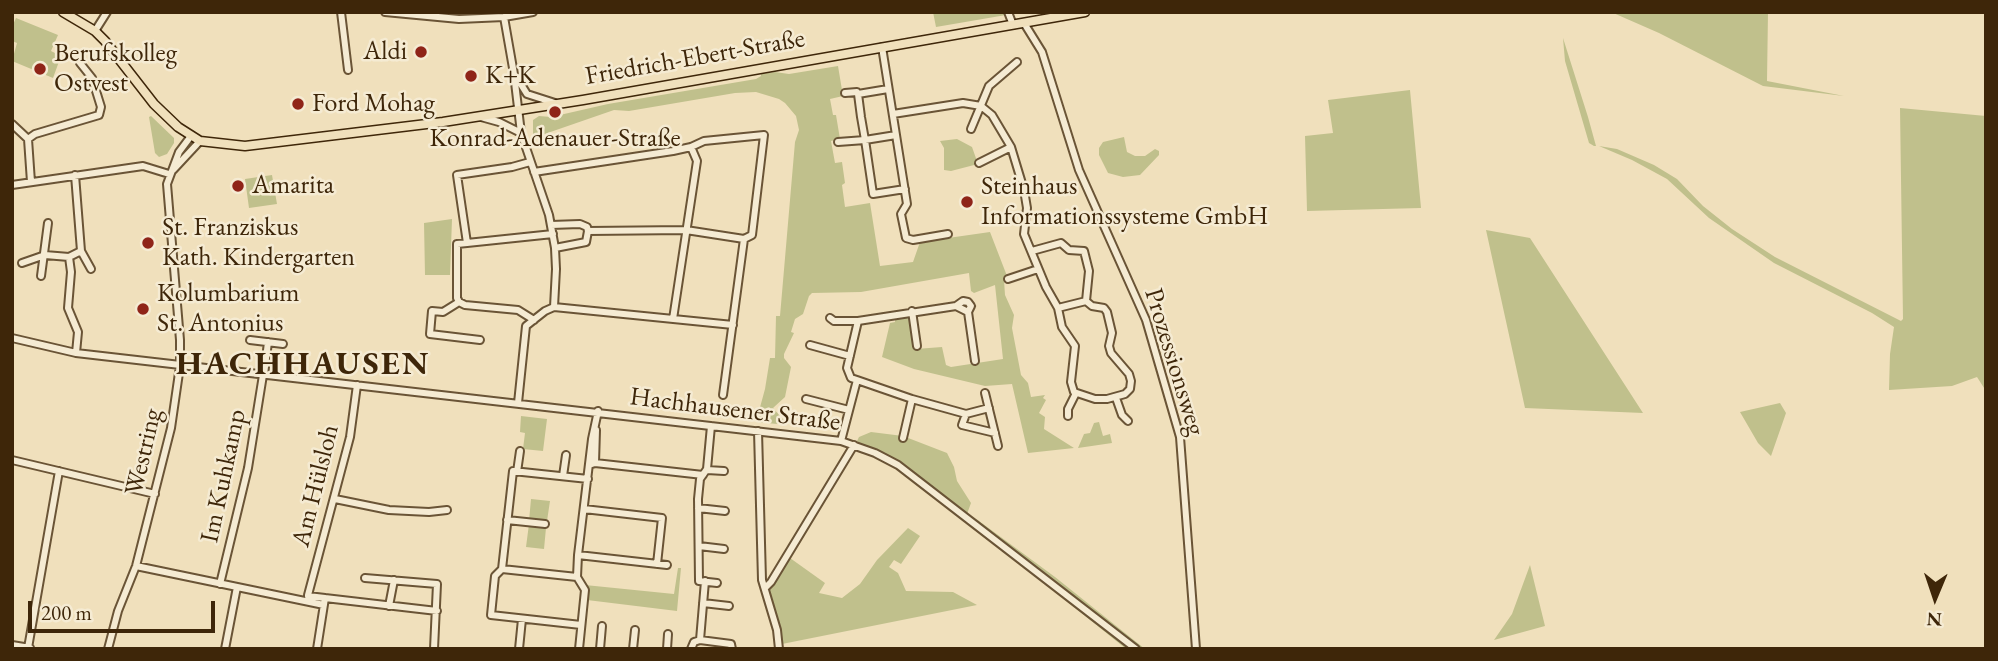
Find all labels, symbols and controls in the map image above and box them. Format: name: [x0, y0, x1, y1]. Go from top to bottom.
street label: Friedrich-Ebert-Straße: [583, 23, 807, 93]
place label: Aldi: [363, 36, 407, 68]
place label: Berufskolleg Ostvest: [54, 38, 177, 100]
marker: Aldi: [413, 44, 429, 60]
place label: K+K: [485, 60, 536, 92]
marker: Berufskolleg Ostvest: [32, 61, 48, 77]
marker: K+K: [463, 68, 479, 84]
place label: Ford Mohag: [312, 88, 435, 120]
marker: Ford Mohag: [290, 96, 306, 112]
marker: Konrad-Adenauer-Straße: [547, 104, 563, 120]
place label: Konrad-Adenauer-Straße: [429, 123, 681, 155]
place label: Amarita: [252, 170, 334, 202]
place label: Steinhaus Informationssysteme GmbH: [981, 171, 1268, 232]
marker: Amarita: [230, 178, 246, 194]
marker: Steinhaus Informationssysteme GmbH: [959, 194, 975, 210]
place label: St. Franziskus Kath. Kindergarten: [162, 212, 355, 274]
marker: St. Franziskus Kath. Kindergarten: [140, 235, 156, 251]
place label: Kolumbarium St. Antonius: [157, 278, 300, 340]
street label: Prozessionsweg: [1137, 285, 1211, 439]
marker: Kolumbarium St. Antonius: [135, 301, 151, 317]
district label: HACHHAUSEN: [177, 345, 429, 385]
street label: Hachhausener Straße: [628, 382, 842, 438]
street label: Westring: [119, 406, 169, 498]
street label: Im Kuhkamp: [195, 407, 253, 545]
street label: Am Hülsloh: [286, 422, 346, 550]
north arrow: [1900, 563, 1970, 633]
scale bar: [32, 588, 219, 632]
text: 200 m: [41, 599, 92, 626]
text: N: [1926, 607, 1942, 632]

